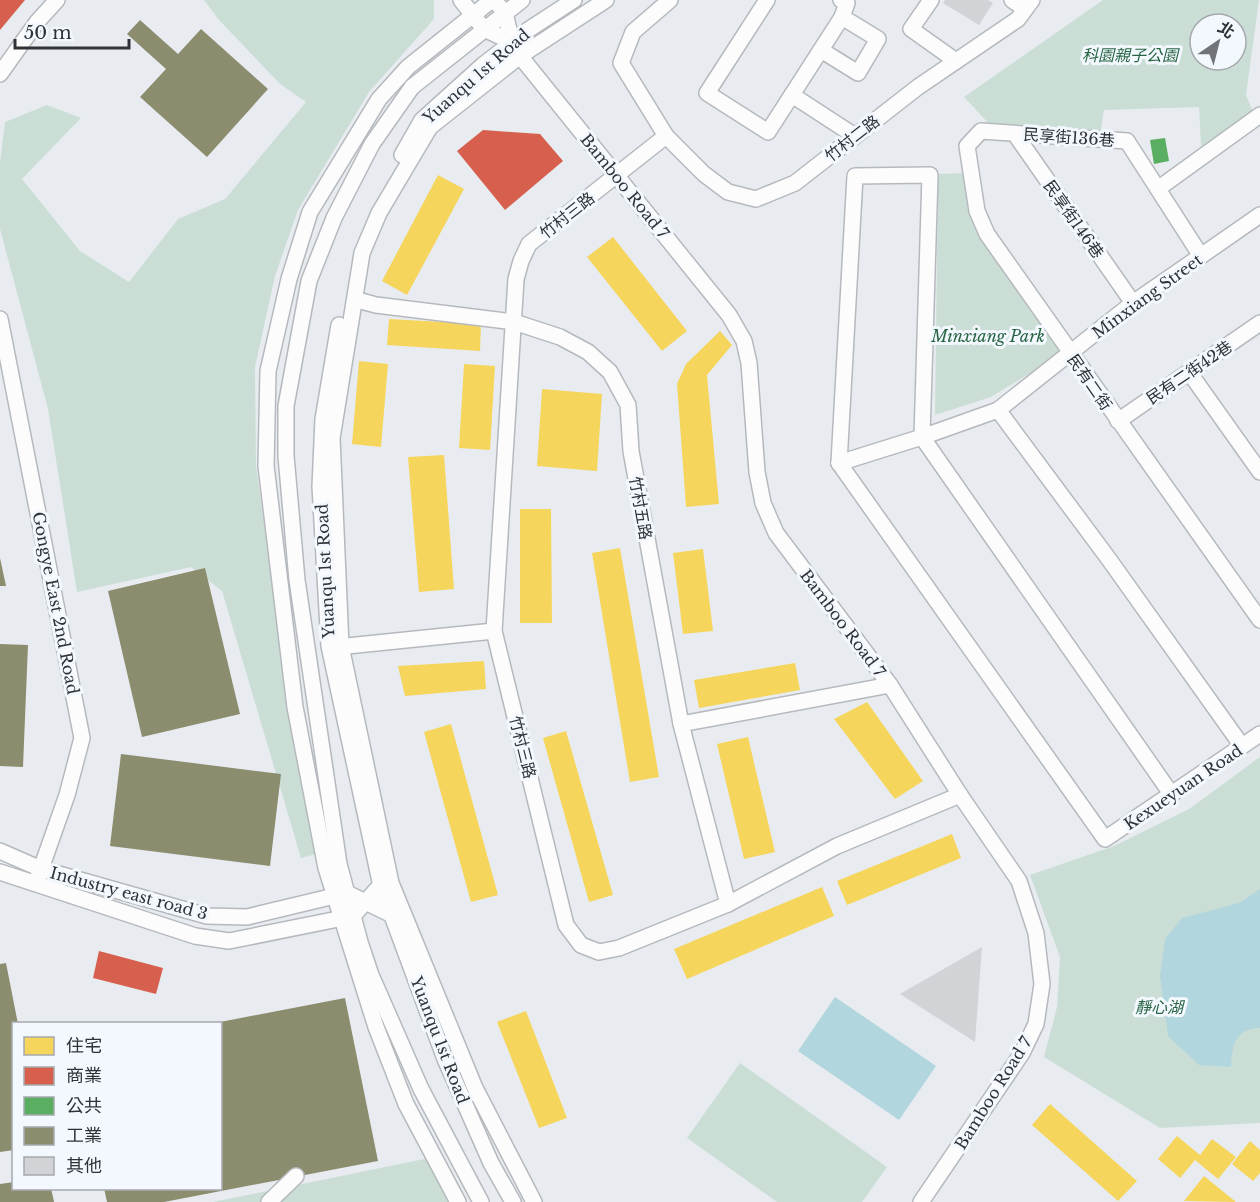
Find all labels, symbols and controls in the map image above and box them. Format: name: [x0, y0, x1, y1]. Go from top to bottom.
scale bar: [15, 12, 129, 50]
north arrow: [1188, 12, 1248, 72]
text: 北: [1214, 17, 1239, 42]
text: 50 m: [24, 22, 72, 44]
street label: Yuanqu 1st Road: [418, 24, 534, 128]
park label: 科園親子公園: [1082, 45, 1180, 65]
street label: 竹村二路: [821, 110, 883, 166]
street label: 民享街136巷: [1023, 124, 1115, 150]
street label: Bamboo Road 7: [576, 129, 674, 243]
street label: 民享街146巷: [1040, 176, 1108, 262]
street label: 竹村三路: [536, 187, 598, 243]
street label: Minxiang Street: [1088, 249, 1206, 343]
park label: Minxiang Park: [930, 326, 1045, 346]
street label: 民有二街42巷: [1142, 336, 1236, 408]
street label: 民有二街: [1063, 350, 1117, 414]
street label: 竹村五路: [626, 475, 656, 541]
street label: Yuanqu 1st Road: [311, 503, 339, 640]
street label: Gongye East 2nd Road: [28, 510, 84, 696]
street label: Bamboo Road 7: [796, 565, 891, 681]
street label: 竹村三路: [506, 714, 540, 780]
street label: Kexueyuan Road: [1120, 740, 1246, 834]
street label: Industry east road 3: [48, 862, 210, 924]
street label: Yuanqu 1st Road: [406, 973, 474, 1107]
park label: 靜心湖: [1135, 997, 1186, 1017]
legend: [12, 1022, 222, 1190]
street label: Bamboo Road 7: [950, 1032, 1036, 1153]
text: 住宅: [66, 1035, 102, 1057]
text: 商業: [66, 1065, 102, 1087]
text: 公共: [66, 1095, 102, 1117]
text: 工業: [66, 1125, 102, 1147]
text: 其他: [66, 1155, 102, 1177]

